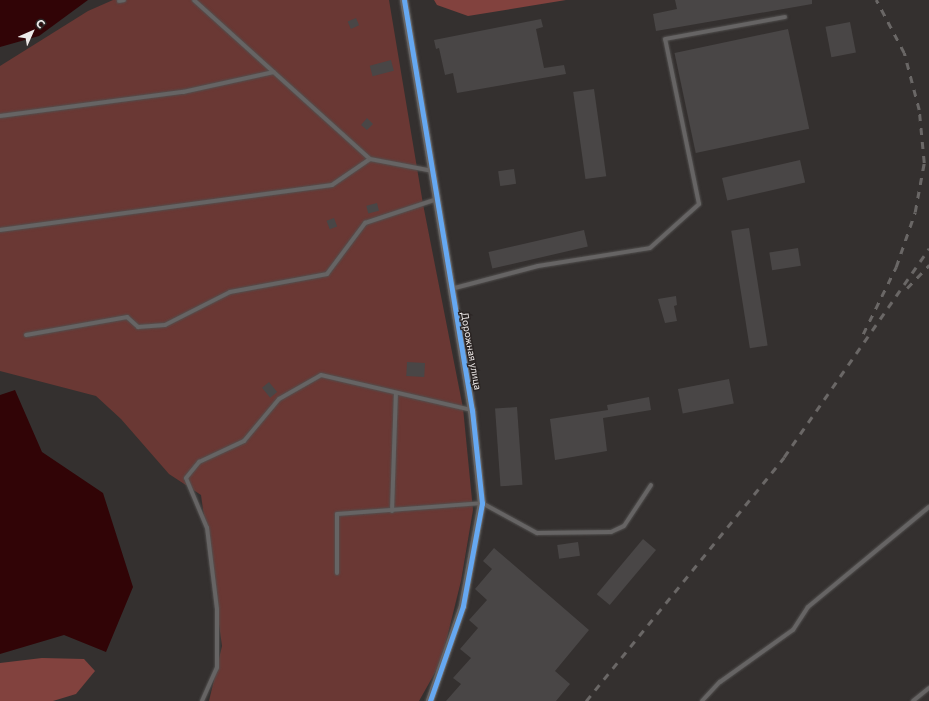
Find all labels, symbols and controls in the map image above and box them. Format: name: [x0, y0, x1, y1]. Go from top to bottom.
north arrow: [12, 12, 52, 52]
text: С: [34, 16, 48, 30]
street label: Дорожная улица: [458, 311, 484, 391]

